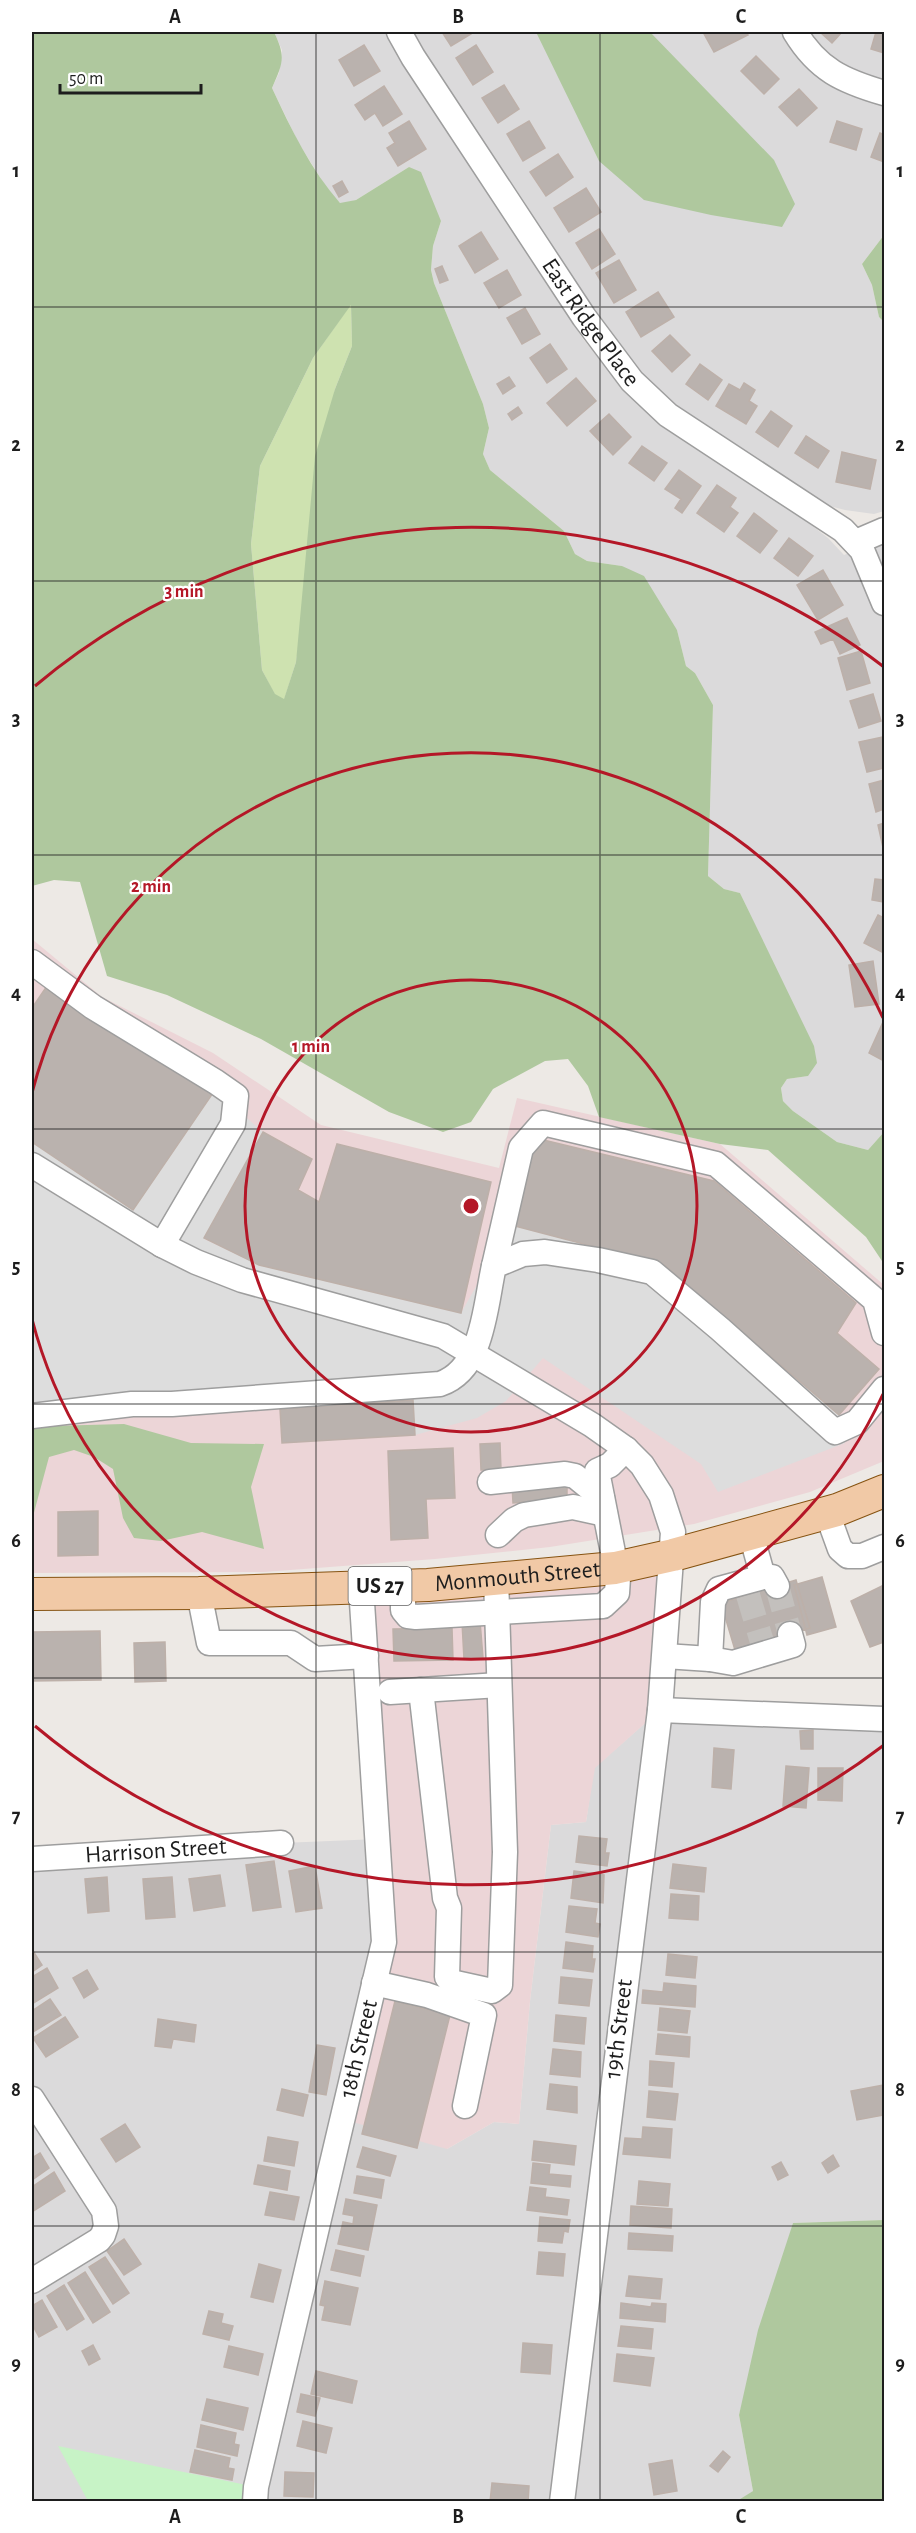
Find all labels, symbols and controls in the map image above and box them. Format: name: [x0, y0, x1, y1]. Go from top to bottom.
text: A: [169, 7, 181, 27]
text: B: [452, 7, 464, 27]
text: C: [736, 7, 747, 27]
scale bar: [60, 57, 201, 95]
text: 50 m: [69, 70, 103, 88]
text: 1: [12, 161, 20, 181]
text: 1: [896, 161, 904, 181]
street label: East Ridge Place: [537, 254, 644, 391]
text: 2: [11, 435, 21, 455]
text: 2: [895, 435, 905, 455]
text: 3 min: [164, 583, 204, 601]
text: 3: [12, 709, 20, 729]
text: 3: [896, 709, 904, 729]
text: 2 min: [131, 878, 171, 896]
text: 4: [11, 983, 21, 1003]
text: 4: [895, 983, 905, 1003]
text: 1 min: [292, 1038, 330, 1056]
centre of rings: [461, 1196, 481, 1216]
text: 5: [12, 1257, 20, 1277]
text: 5: [896, 1257, 904, 1277]
text: 6: [11, 1531, 21, 1551]
text: 6: [895, 1531, 905, 1551]
street label: Monmouth Street: [434, 1557, 602, 1596]
road number: US 27: [348, 1567, 412, 1605]
text: 7: [12, 1806, 21, 1826]
text: 7: [896, 1806, 905, 1826]
street label: Harrison Street: [84, 1835, 227, 1868]
street label: 19th Street: [601, 1978, 637, 2080]
street label: 18th Street: [336, 1997, 382, 2101]
text: 8: [11, 2080, 21, 2100]
text: 8: [895, 2080, 905, 2100]
text: 9: [11, 2354, 21, 2374]
text: 9: [895, 2354, 905, 2374]
text: A: [169, 2507, 181, 2527]
text: B: [452, 2507, 464, 2527]
text: C: [736, 2507, 747, 2527]

